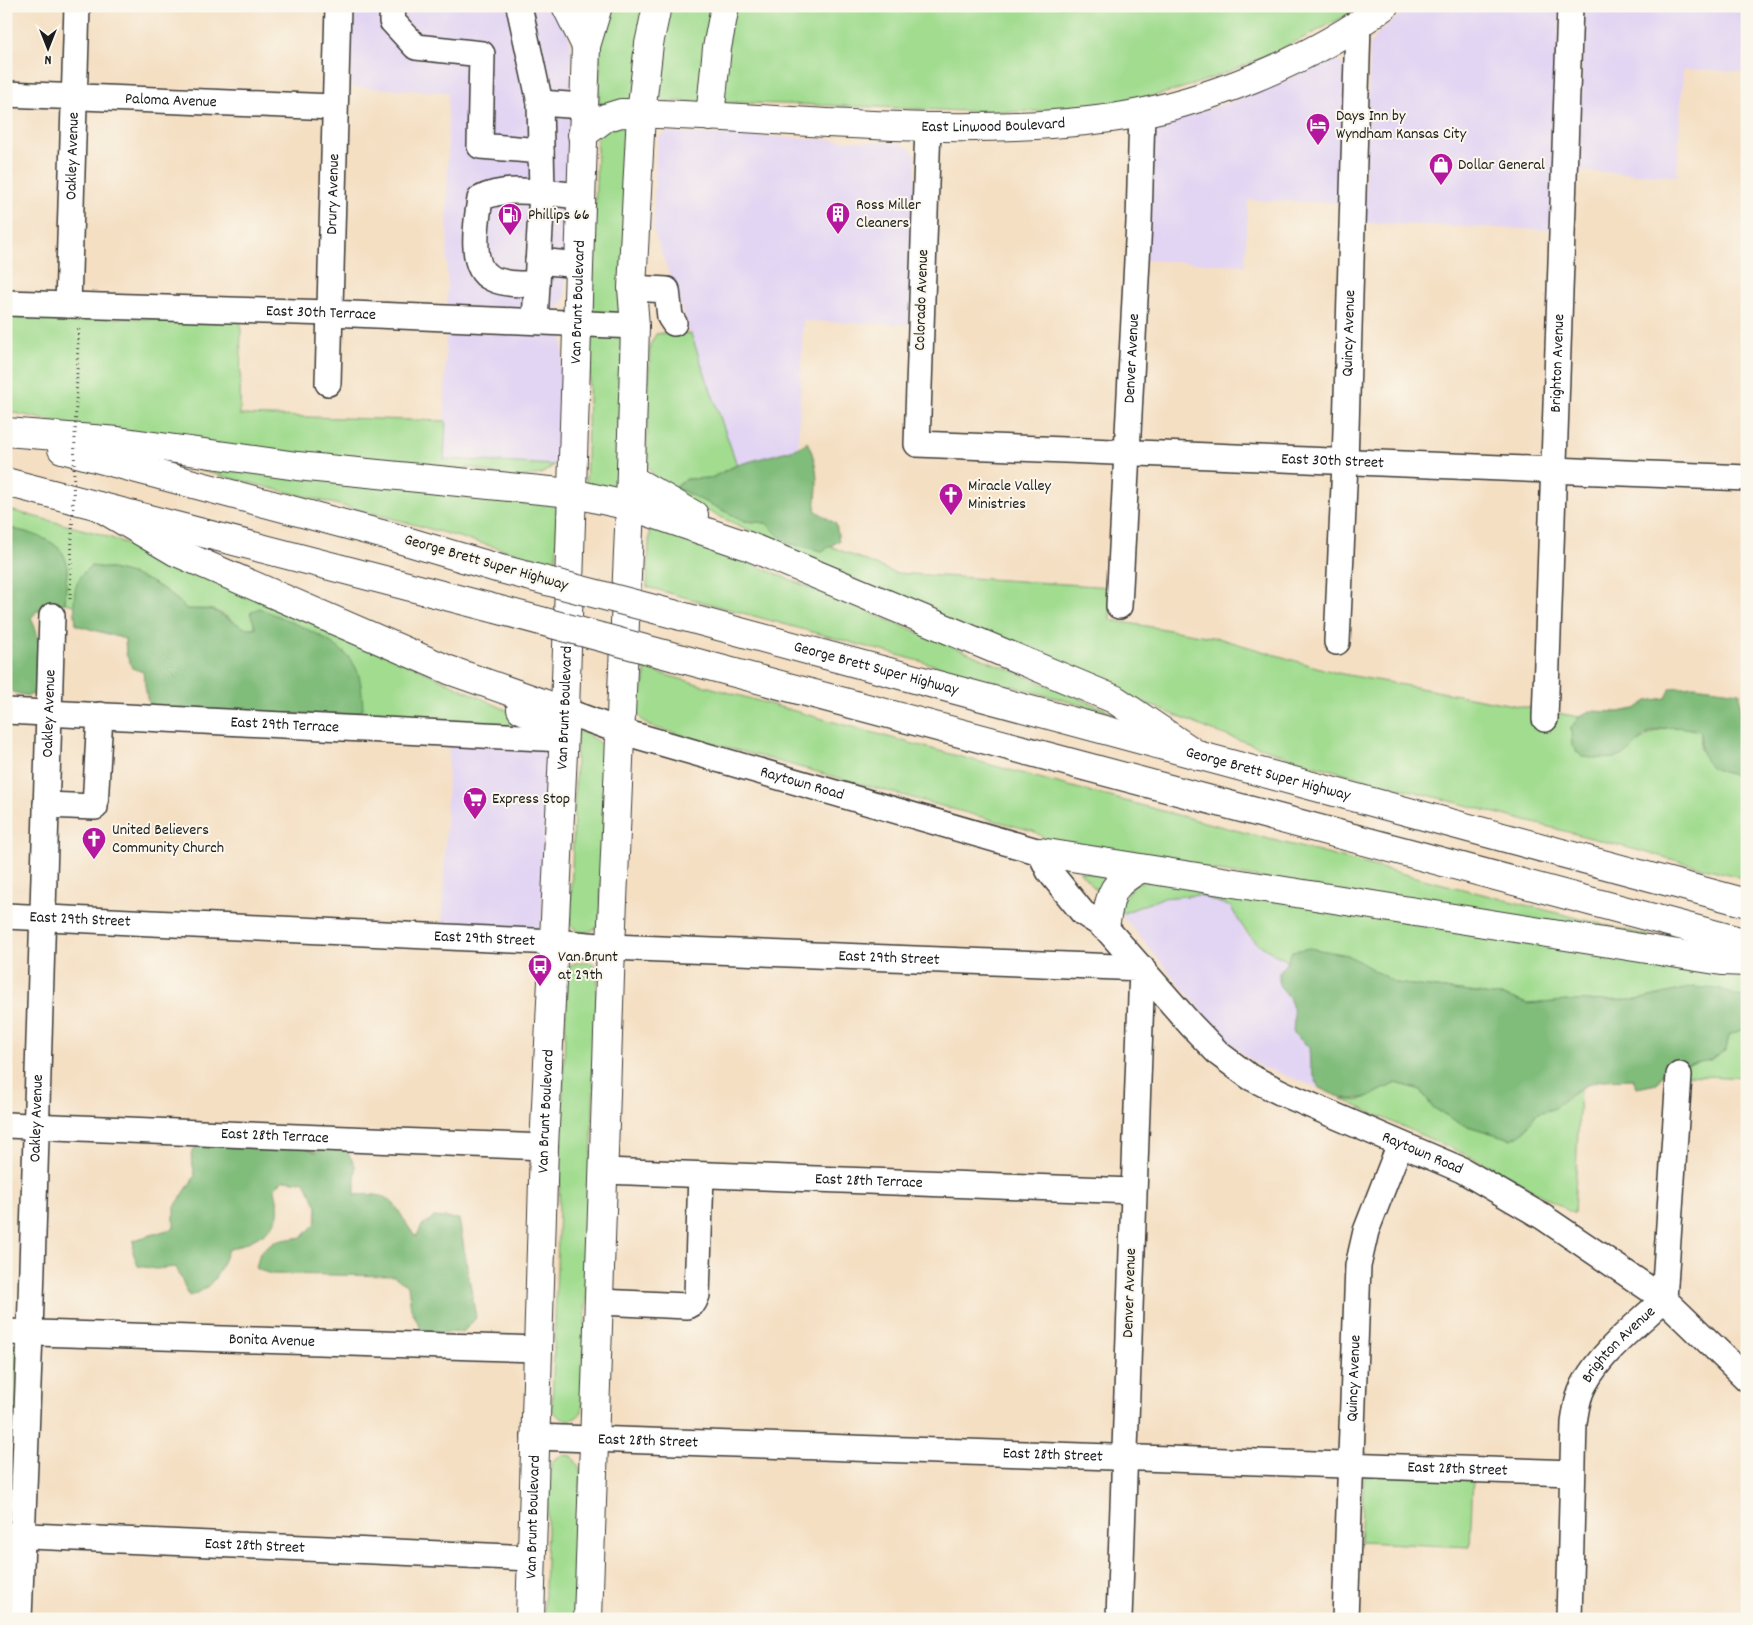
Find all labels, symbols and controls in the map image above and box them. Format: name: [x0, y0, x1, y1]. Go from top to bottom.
north arrow: [22, 22, 72, 72]
text: N: [44, 49, 51, 69]
street label: Paloma Avenue: [125, 87, 217, 114]
place label: Days Inn by Wyndham Kansas City: [1336, 105, 1467, 146]
street label: Oakley Avenue: [60, 112, 85, 200]
street label: East Linwood Boulevard: [921, 112, 1066, 139]
hotel icon: Days Inn by Wyndham Kansas City: [1305, 112, 1331, 146]
shop icon: Dollar General: [1428, 152, 1454, 186]
street label: Drury Avenue: [320, 153, 346, 235]
place label: Dollar General: [1458, 154, 1545, 177]
place label: Ross Miller Cleaners: [856, 194, 921, 235]
building icon: Ross Miller Cleaners: [825, 201, 851, 235]
fuel station icon: Phillips 66: [497, 202, 523, 236]
place label: Phillips 66: [528, 204, 590, 227]
street label: Van Brunt Boulevard: [564, 240, 591, 364]
street label: Colorado Avenue: [909, 249, 935, 351]
street label: Quincy Avenue: [1336, 289, 1362, 377]
street label: East 30th Terrace: [265, 300, 376, 326]
street label: Denver Avenue: [1118, 313, 1146, 404]
street label: Brighton Avenue: [1544, 313, 1571, 413]
street label: East 30th Street: [1281, 447, 1384, 475]
place label: Miracle Valley Ministries: [968, 475, 1052, 516]
church icon: Miracle Valley Ministries: [938, 482, 964, 516]
street label: George Brett Super Highway: [401, 529, 571, 598]
street label: George Brett Super Highway: [791, 635, 962, 702]
street label: Van Brunt Boulevard: [551, 645, 579, 770]
street label: Oakley Avenue: [36, 669, 62, 758]
street label: East 29th Terrace: [230, 711, 339, 739]
street label: George Brett Super Highway: [1183, 741, 1354, 807]
street label: Raytown Road: [757, 760, 847, 806]
supermarket icon: Express Stop: [462, 786, 488, 820]
place label: Express Stop: [492, 788, 570, 811]
place label: United Believers Community Church: [112, 819, 224, 860]
church icon: United Believers Community Church: [81, 826, 107, 860]
street label: East 29th Street: [29, 906, 131, 933]
street label: East 29th Street: [433, 925, 536, 953]
street label: East 29th Street: [838, 945, 940, 971]
place label: Van Brunt at 29th: [558, 946, 618, 987]
bus stop icon: Van Brunt at 29th: [527, 953, 553, 987]
street label: Van Brunt Boulevard: [532, 1049, 560, 1173]
street label: Oakley Avenue: [24, 1074, 49, 1163]
street label: East 28th Terrace: [220, 1122, 329, 1150]
street label: Raytown Road: [1378, 1126, 1467, 1181]
street label: East 28th Terrace: [815, 1167, 923, 1195]
street label: Denver Avenue: [1117, 1248, 1143, 1338]
street label: Brighton Avenue: [1576, 1301, 1661, 1387]
street label: Bonita Avenue: [229, 1328, 315, 1353]
street label: Quincy Avenue: [1341, 1334, 1367, 1422]
street label: East 28th Street: [597, 1428, 699, 1454]
street label: East 28th Street: [1002, 1442, 1103, 1468]
street label: Van Brunt Boulevard: [520, 1455, 546, 1579]
street label: East 28th Street: [1407, 1456, 1508, 1482]
street label: East 28th Street: [204, 1532, 305, 1560]

